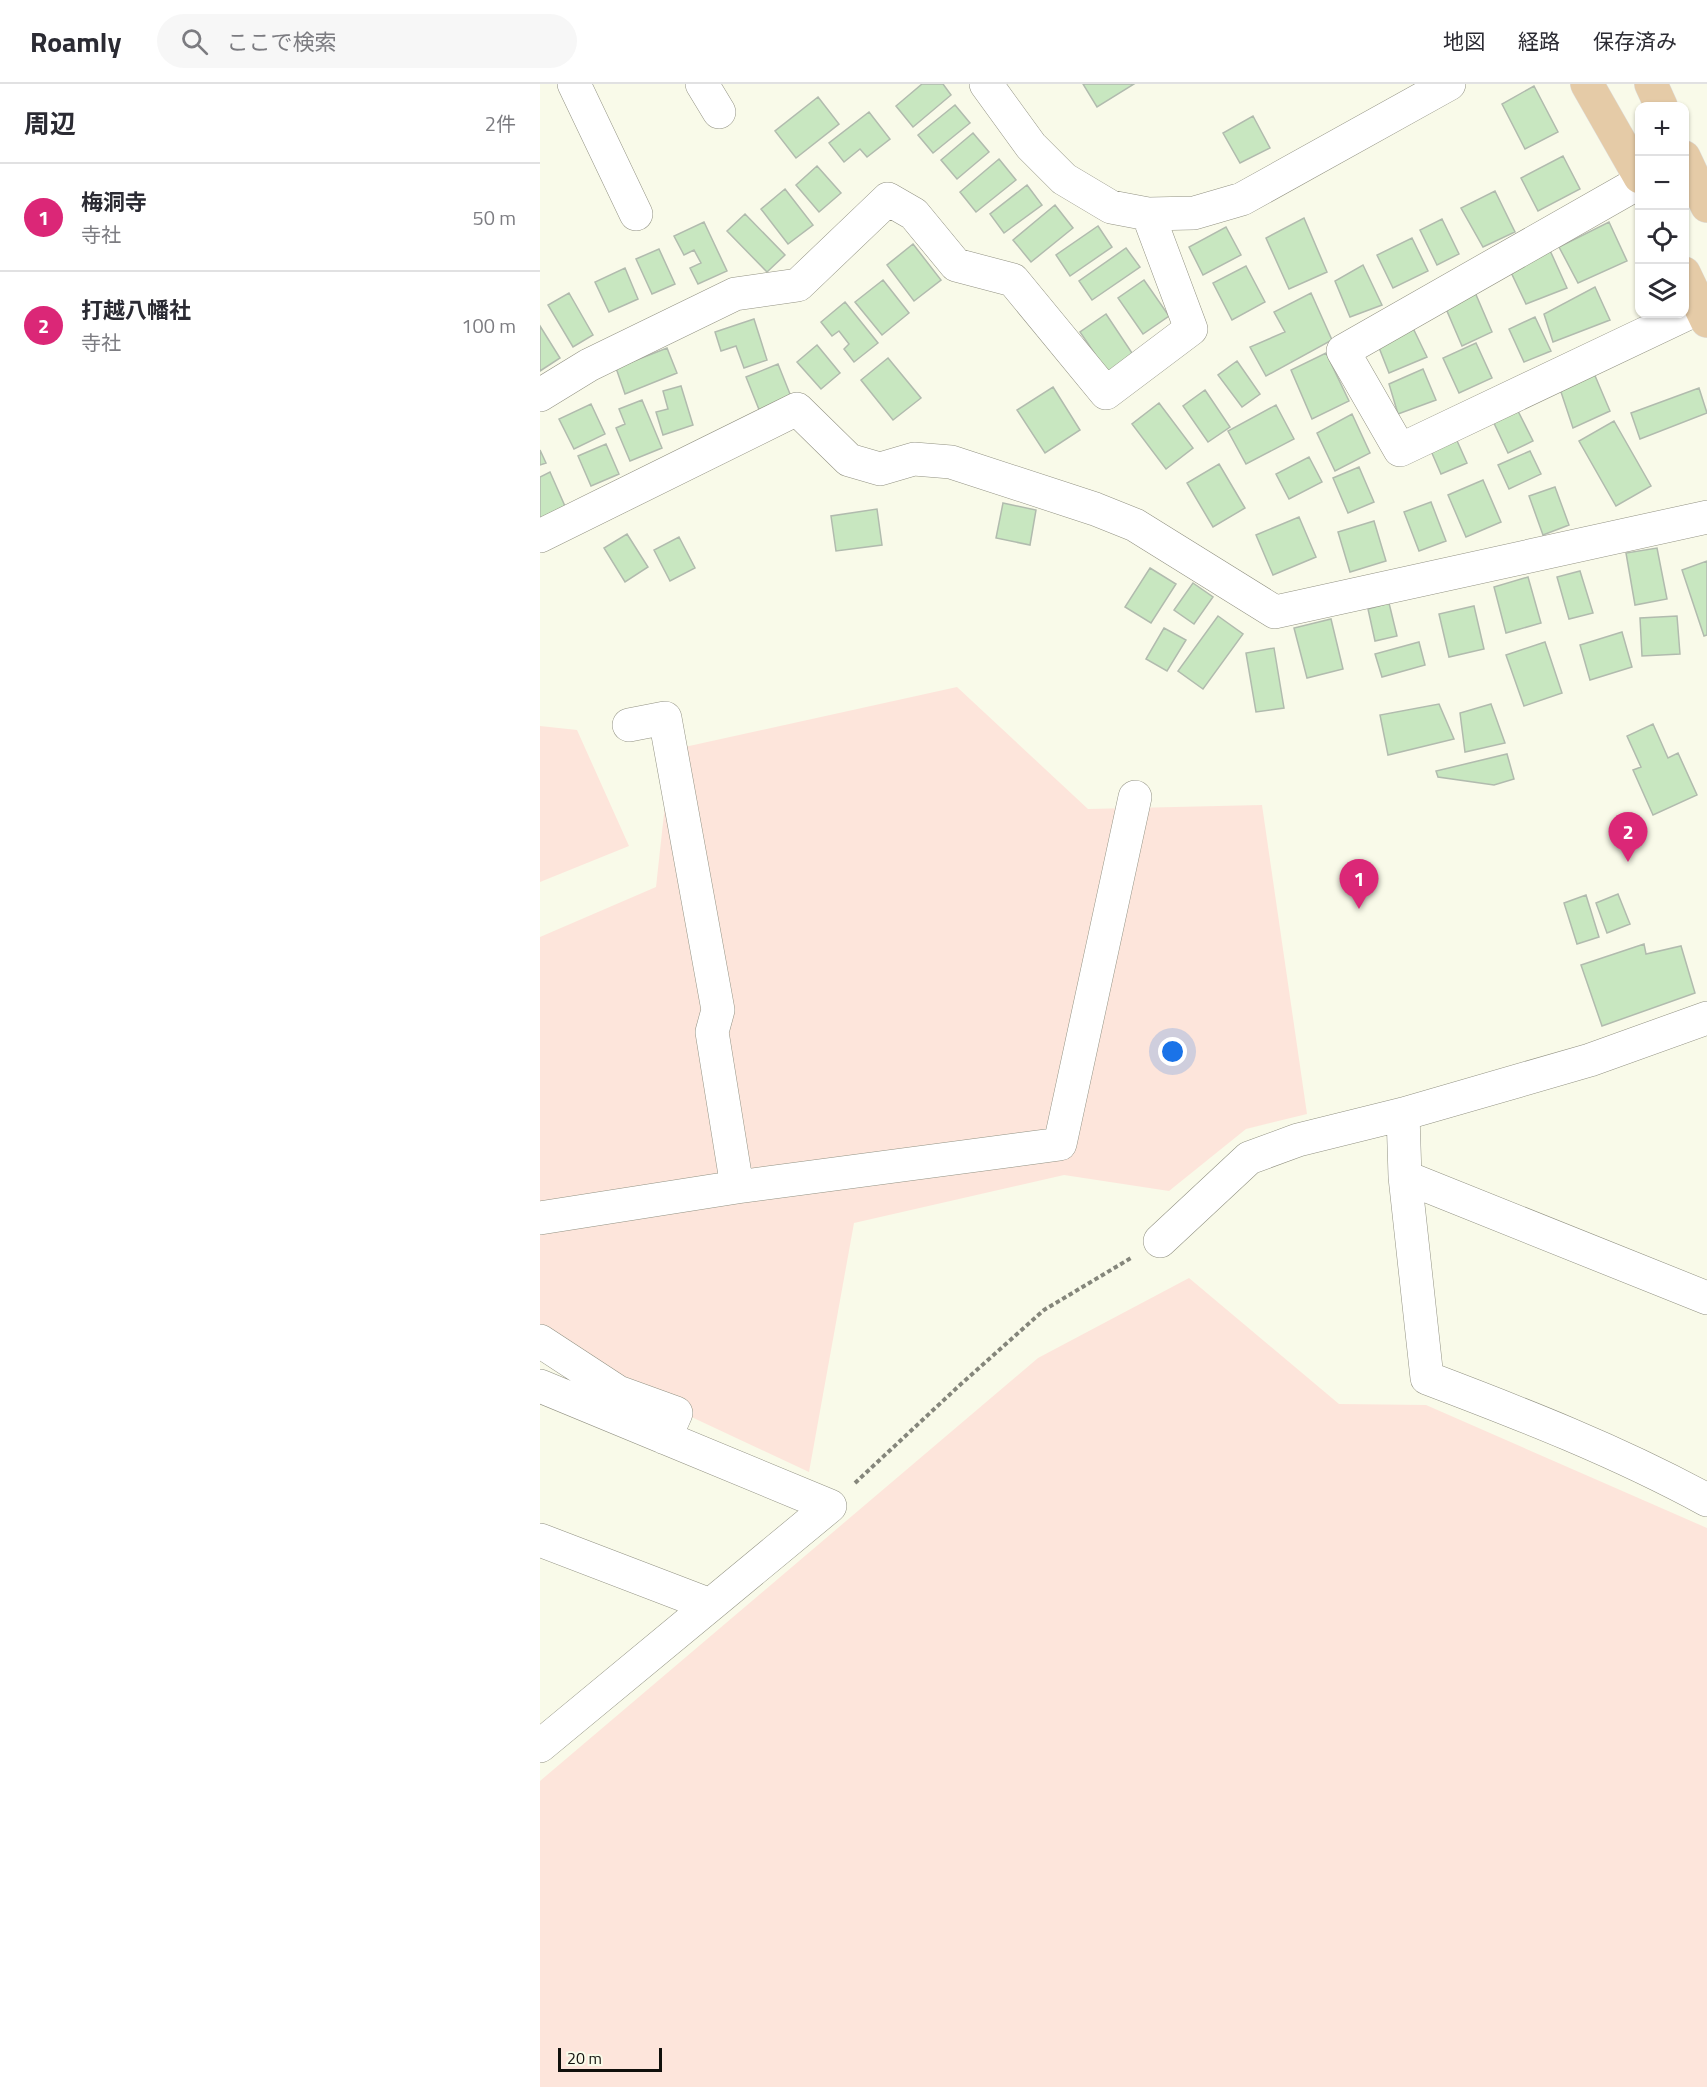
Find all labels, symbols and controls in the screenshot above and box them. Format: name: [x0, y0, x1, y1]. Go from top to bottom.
search box: [157, 14, 577, 68]
text: Roamly: [30, 20, 121, 63]
icon: search: [178, 25, 211, 58]
text: ここで検索: [226, 25, 336, 59]
text: 地図: [1443, 25, 1485, 57]
text: 経路: [1518, 25, 1560, 57]
text: 保存済み: [1593, 25, 1677, 57]
map controls: [1635, 102, 1689, 318]
button: +: [1635, 102, 1689, 156]
text: 周辺: [24, 104, 76, 143]
text: 2件: [485, 108, 516, 139]
button: −: [1635, 156, 1689, 210]
text: 梅洞寺: [81, 185, 147, 219]
text: 1: [38, 202, 49, 233]
text: 50 m: [472, 202, 516, 233]
button: locate: [1635, 210, 1689, 264]
text: 寺社: [81, 219, 121, 250]
button: layers: [1635, 264, 1689, 318]
text: 打越八幡社: [81, 293, 191, 327]
text: 2: [38, 310, 49, 341]
text: 100 m: [461, 310, 516, 341]
text: 寺社: [81, 327, 121, 358]
pin: 2: [1608, 812, 1648, 862]
pin: 1: [1340, 860, 1378, 909]
your location: [1158, 1037, 1187, 1066]
scale bar: [558, 2045, 662, 2072]
text: 20 m: [567, 2046, 602, 2070]

